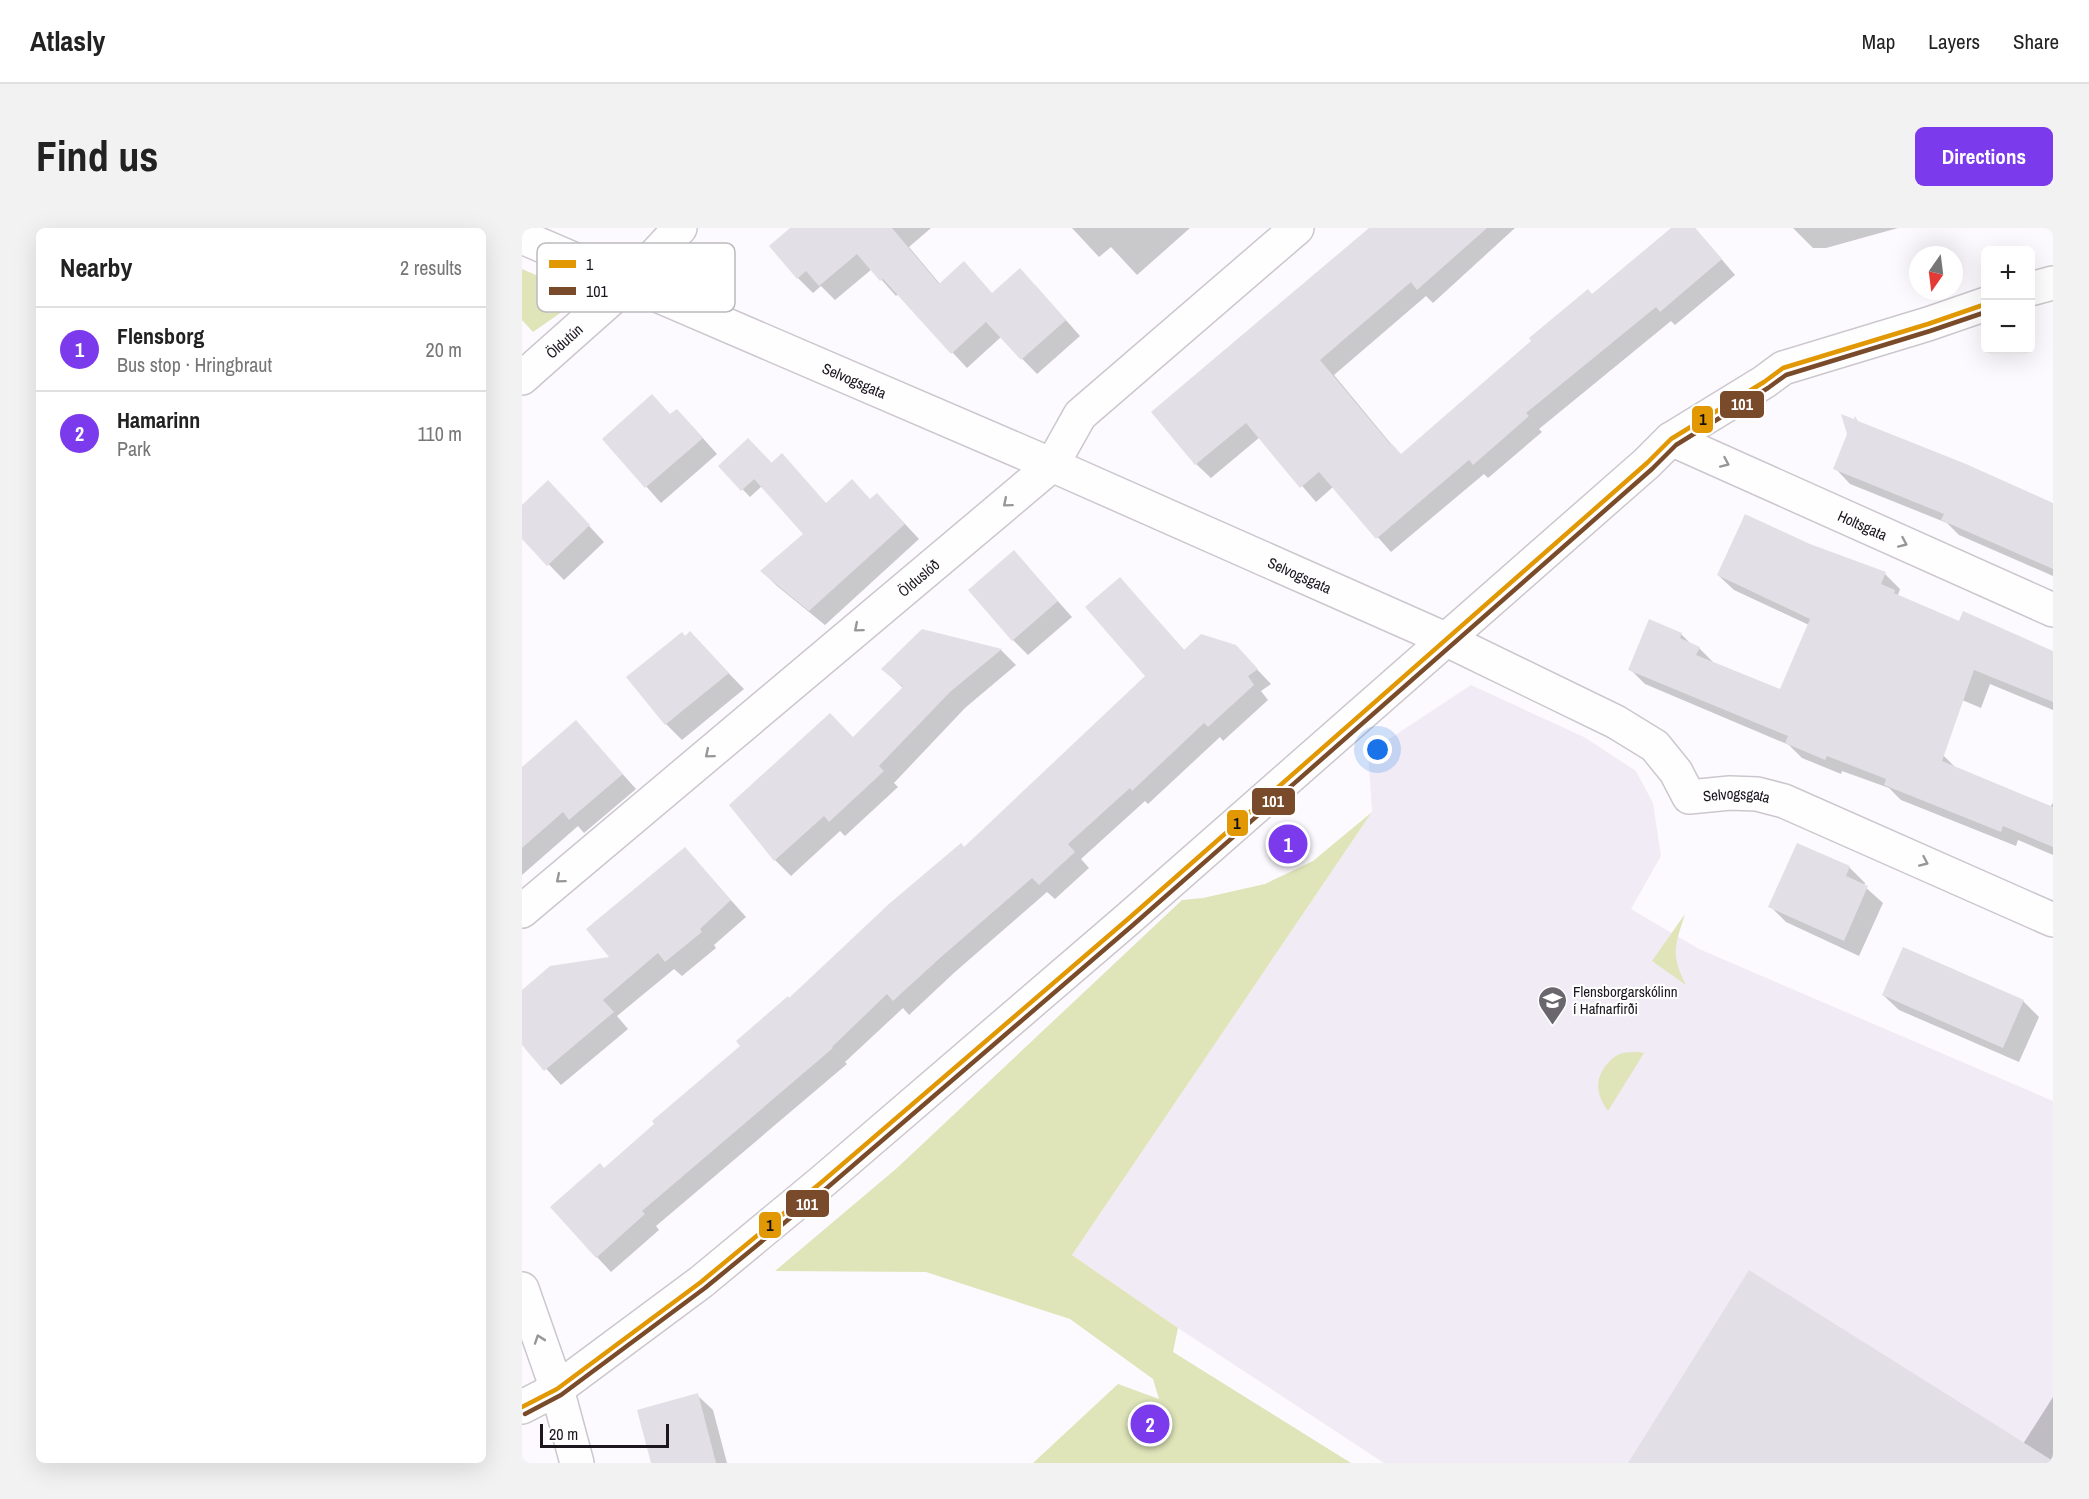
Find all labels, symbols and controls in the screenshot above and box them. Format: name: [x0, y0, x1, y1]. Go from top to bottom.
text: Atlasly: [30, 22, 105, 60]
text: Map: [1862, 27, 1895, 56]
text: Layers: [1928, 27, 1980, 56]
text: Share: [2013, 27, 2059, 56]
button: Directions: [1915, 127, 2053, 186]
text: Find us: [36, 128, 158, 184]
legend: [537, 243, 735, 312]
north arrow: [1909, 246, 1963, 300]
map controls: [1981, 246, 2035, 354]
button: +: [1981, 246, 2035, 300]
text: Nearby: [60, 250, 132, 285]
text: 1: [586, 253, 594, 275]
text: 2 results: [400, 254, 462, 281]
text: 101: [586, 280, 609, 302]
button: −: [1981, 300, 2035, 354]
street label: Öldutún: [541, 319, 587, 363]
text: Flensborg: [117, 321, 204, 351]
text: 1: [75, 336, 84, 363]
text: 20 m: [426, 336, 462, 363]
text: Bus stop · Hringbraut: [117, 351, 272, 378]
street label: Selvogsgata: [819, 357, 890, 403]
line badge: 101: [1719, 390, 1765, 419]
text: 101: [1731, 393, 1754, 415]
text: Hamarinn: [117, 405, 200, 435]
line badge: 1: [1691, 405, 1714, 434]
text: 1: [1699, 408, 1707, 430]
text: 2: [75, 420, 84, 447]
text: 110 m: [418, 420, 462, 447]
text: Park: [117, 435, 151, 462]
one-way arrow: [1718, 456, 1729, 468]
one-way arrow: [1003, 495, 1014, 506]
street label: Holtsgata: [1835, 505, 1891, 545]
one-way arrow: [1896, 536, 1907, 548]
street label: Selvogsgata: [1265, 551, 1335, 598]
street label: Ölduslóð: [893, 554, 944, 601]
one-way arrow: [854, 621, 865, 632]
your location: [1363, 735, 1392, 764]
one-way arrow: [705, 746, 716, 757]
street label: Selvogsgata: [1702, 782, 1773, 808]
line badge: 101: [1251, 787, 1296, 816]
text: 101: [1262, 790, 1285, 812]
line badge: 1: [1226, 809, 1249, 837]
text: 1: [1233, 812, 1241, 834]
pin: 1: [1268, 822, 1308, 866]
one-way arrow: [1917, 855, 1928, 867]
one-way arrow: [556, 872, 567, 883]
place label: Flensborgarskólinn í Hafnarfirði: [1573, 981, 1678, 1019]
school or university icon: Flensborgarskólinn í Hafnarfirði: [1536, 984, 1568, 1026]
line badge: 101: [785, 1189, 830, 1218]
text: 101: [796, 1193, 819, 1215]
line badge: 1: [758, 1211, 782, 1239]
text: 1: [766, 1214, 774, 1236]
one-way arrow: [534, 1334, 547, 1345]
pin: 2: [1130, 1402, 1170, 1446]
scale bar: [540, 1421, 669, 1448]
text: 20 m: [549, 1423, 578, 1445]

